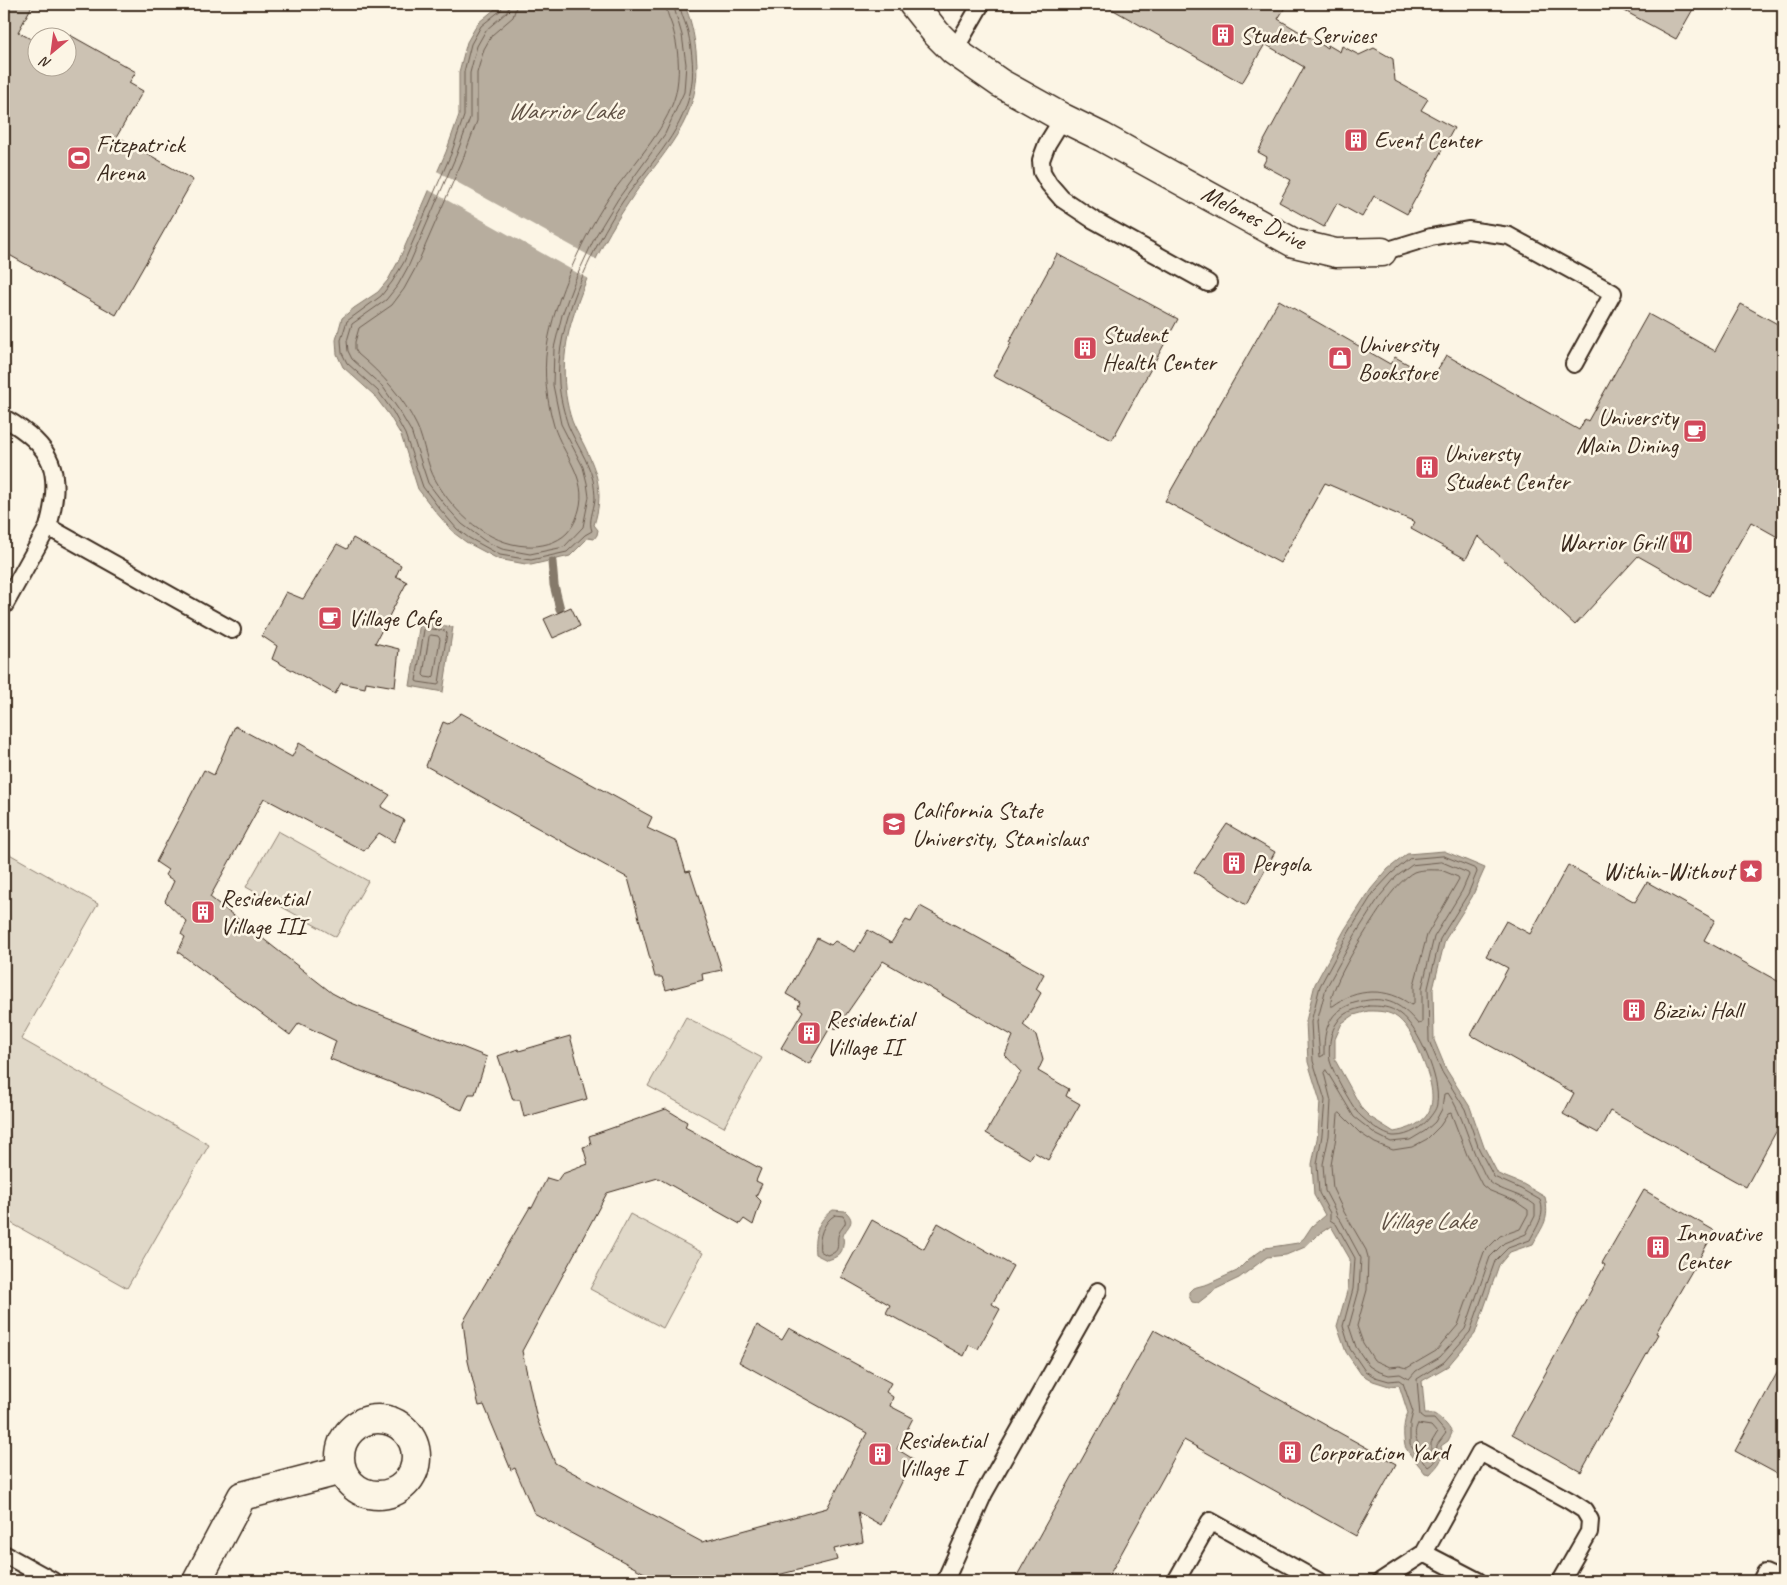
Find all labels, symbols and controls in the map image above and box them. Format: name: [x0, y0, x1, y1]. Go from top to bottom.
place label: Student Services: [1240, 20, 1378, 50]
building icon: Student Services: [1210, 22, 1236, 48]
north arrow: [28, 28, 78, 78]
text: N: [36, 52, 54, 72]
water label: Warrior Lake: [508, 95, 626, 127]
place label: Event Center: [1374, 125, 1483, 155]
building icon: Event Center: [1343, 127, 1369, 153]
place label: Fitzpatrick Arena: [96, 129, 187, 187]
sports icon: Fitzpatrick Arena: [66, 145, 92, 171]
street label: Melones Drive: [1197, 178, 1313, 257]
place label: Student Health Center: [1102, 319, 1218, 377]
place label: University Bookstore: [1358, 329, 1440, 387]
building icon: Student Health Center: [1072, 335, 1098, 361]
shop icon: University Bookstore: [1327, 345, 1353, 371]
place label: University Main Dining: [1576, 402, 1680, 460]
cafe icon: University Main Dining: [1682, 418, 1708, 444]
place label: Universty Student Center: [1444, 438, 1571, 496]
building icon: Universty Student Center: [1414, 454, 1440, 480]
place label: Warrior Grill: [1558, 527, 1668, 557]
restaurant icon: Warrior Grill: [1668, 529, 1694, 555]
place label: Village Cafe: [348, 603, 443, 633]
cafe icon: Village Cafe: [317, 605, 343, 631]
place label: California State University, Stanislaus: [912, 795, 1089, 853]
school or university icon: California State University, Stanislaus: [881, 811, 907, 837]
place label: Pergola: [1252, 848, 1312, 878]
building icon: Pergola: [1221, 850, 1247, 876]
place label: Within-Without: [1603, 856, 1737, 886]
place icon: Within-Without: [1738, 858, 1764, 884]
place label: Residential Village III: [220, 883, 311, 941]
building icon: Residential Village III: [190, 899, 216, 925]
place label: Bizzini Hall: [1652, 995, 1746, 1025]
building icon: Bizzini Hall: [1621, 997, 1647, 1023]
place label: Residential Village II: [826, 1004, 917, 1062]
building icon: Residential Village II: [796, 1020, 822, 1046]
water label: Village Lake: [1377, 1205, 1479, 1237]
place label: Innovative Center: [1676, 1218, 1763, 1276]
building icon: Innovative Center: [1645, 1234, 1671, 1260]
place label: Residential Village I: [898, 1425, 989, 1483]
place label: Corporation Yard: [1308, 1437, 1452, 1467]
building icon: Corporation Yard: [1277, 1439, 1303, 1465]
building icon: Residential Village I: [867, 1441, 893, 1467]

